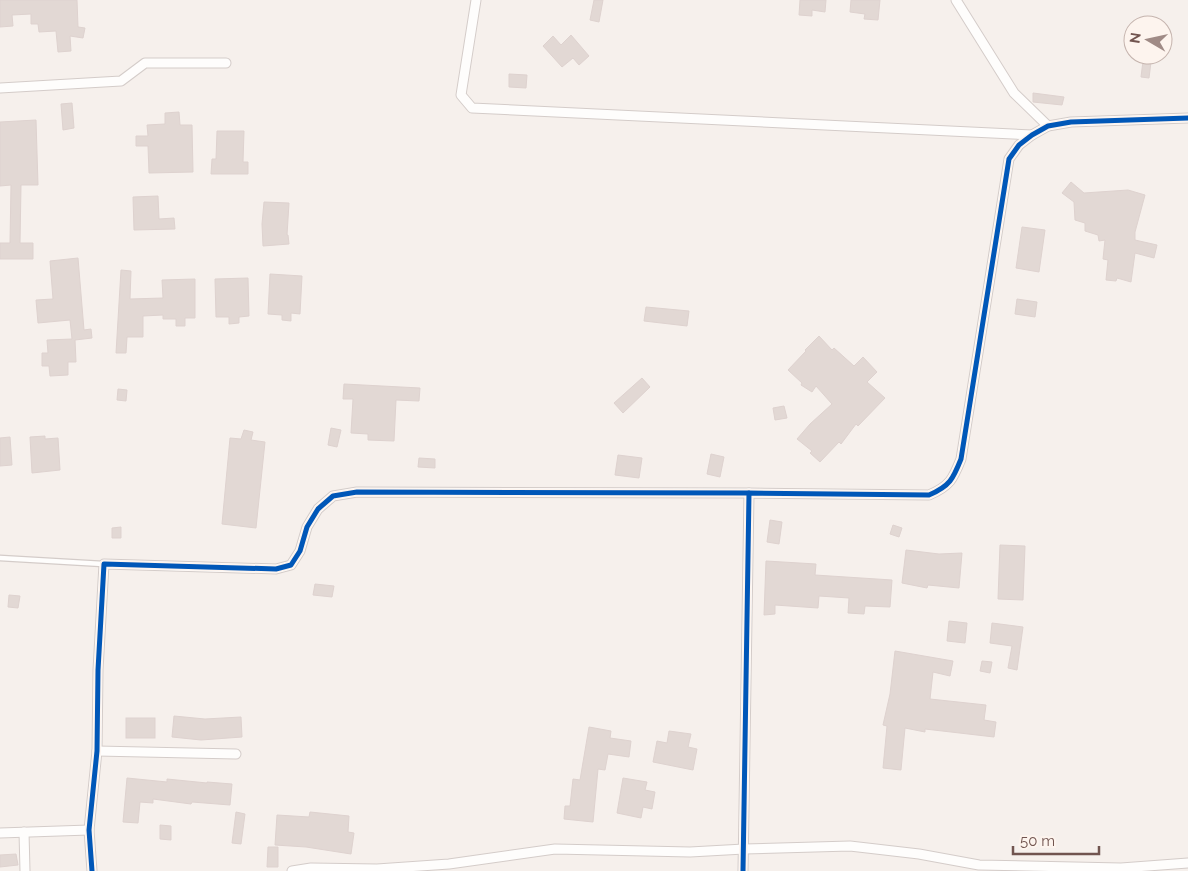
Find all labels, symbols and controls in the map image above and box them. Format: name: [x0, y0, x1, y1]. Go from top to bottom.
north arrow: [1123, 15, 1173, 65]
text: N: [1126, 31, 1144, 44]
scale bar: [1013, 824, 1099, 856]
text: 50 m: [1020, 832, 1055, 850]

